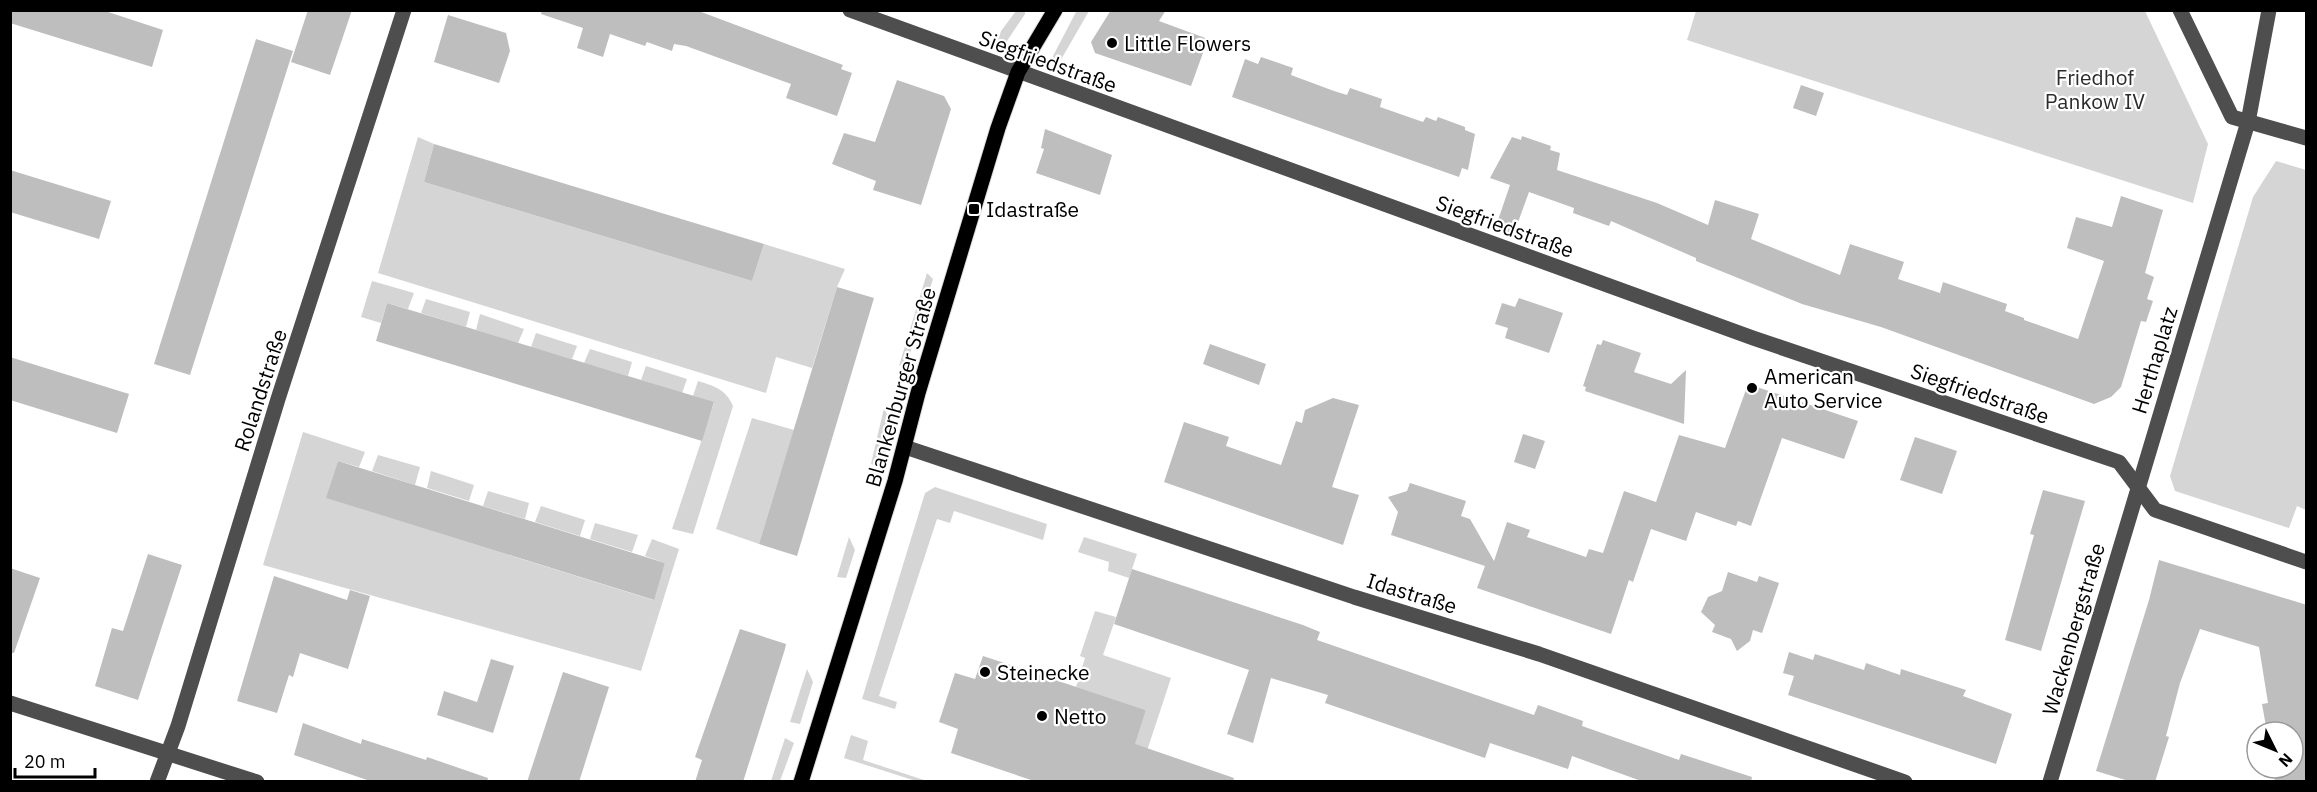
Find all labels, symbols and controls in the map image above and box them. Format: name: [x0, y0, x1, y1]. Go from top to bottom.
street label: Siegfriedstraße: [975, 23, 1121, 99]
place label: Little Flowers: [1124, 29, 1251, 57]
marker: Little Flowers: [1105, 36, 1119, 50]
park label: Friedhof Pankow IV: [2045, 63, 2145, 115]
street label: Siegfriedstraße: [1432, 188, 1578, 264]
place label: Idastraße: [986, 195, 1079, 223]
marker: Idastraße: [967, 202, 981, 216]
street label: Blankenburger Straße: [858, 284, 942, 490]
street label: Herthaplatz: [2124, 303, 2184, 417]
street label: Rolandstraße: [227, 325, 293, 455]
street label: Siegfriedstraße: [1907, 356, 2053, 430]
place label: American Auto Service: [1764, 362, 1883, 414]
marker: American Auto Service: [1745, 381, 1759, 395]
street label: Wackenbergstraße: [2035, 540, 2111, 718]
street label: Idastraße: [1363, 566, 1461, 620]
place label: Steinecke: [997, 658, 1090, 686]
marker: Steinecke: [978, 665, 992, 679]
place label: Netto: [1054, 702, 1107, 730]
marker: Netto: [1035, 709, 1049, 723]
north arrow: [2245, 720, 2305, 780]
scale bar: [15, 741, 94, 779]
text: N: [2275, 749, 2297, 771]
text: 20 m: [24, 750, 66, 773]

